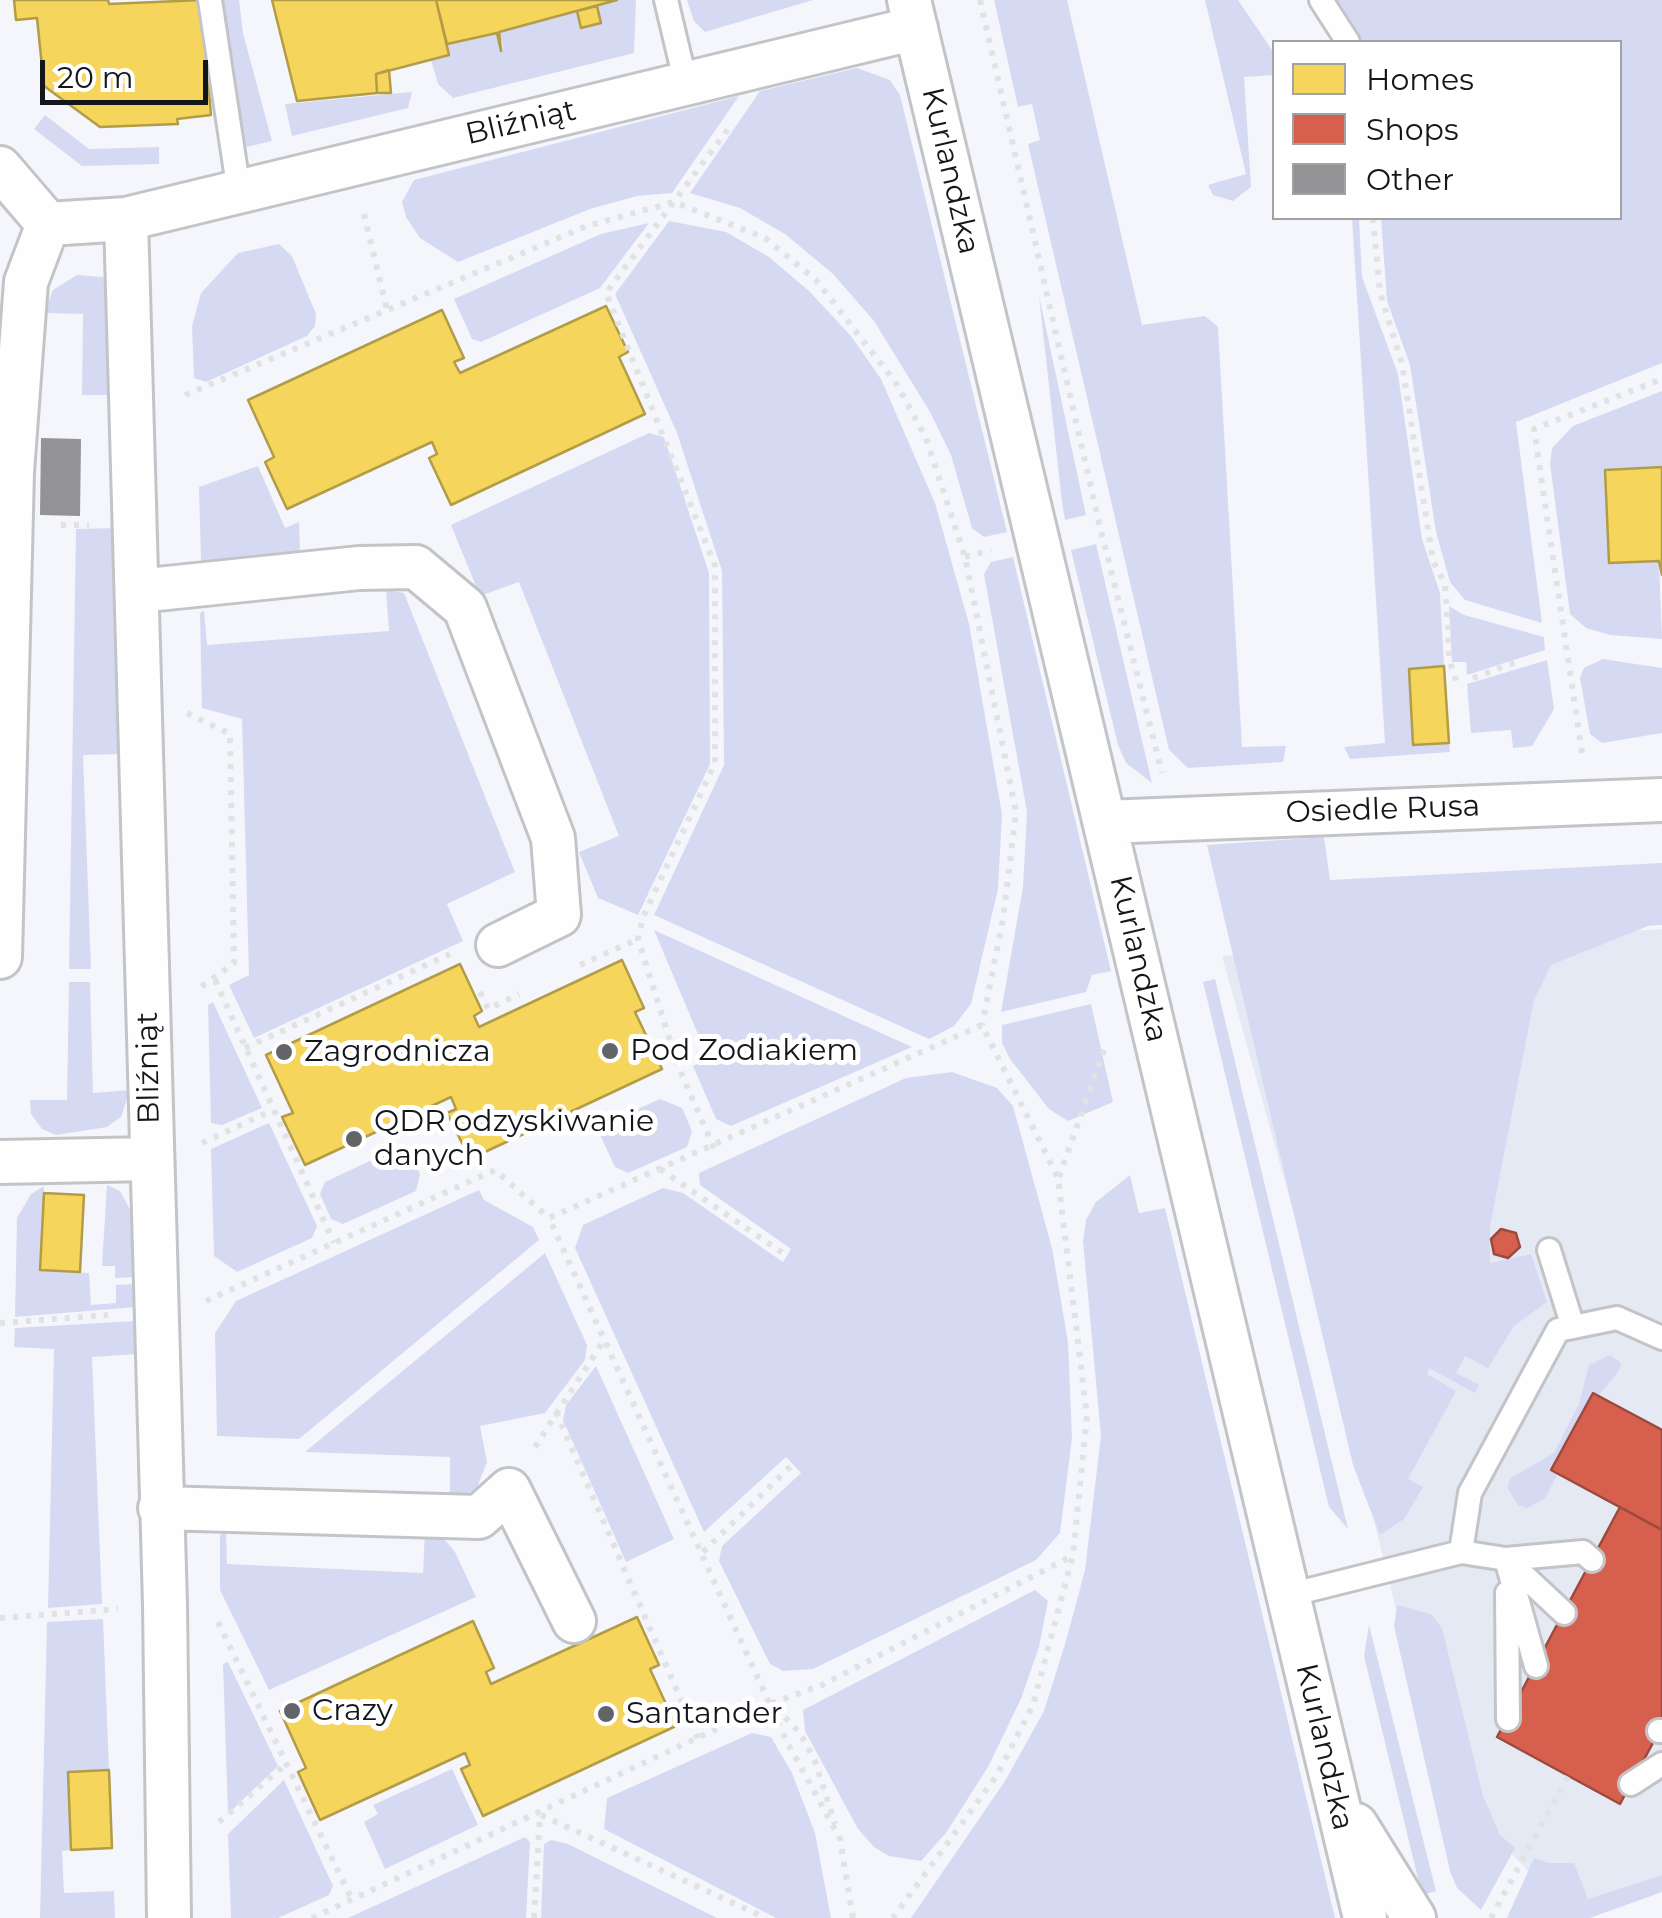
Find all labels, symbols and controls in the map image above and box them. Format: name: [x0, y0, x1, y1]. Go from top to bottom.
scale bar: [45, 40, 212, 102]
legend: [1272, 40, 1622, 220]
text: 20 m: [57, 59, 134, 96]
text: Homes: [1366, 61, 1474, 98]
street label: Kurlandzka: [913, 84, 987, 258]
street label: Bliźniąt: [462, 93, 580, 153]
text: Shops: [1366, 111, 1459, 148]
text: Other: [1366, 161, 1454, 198]
street label: Osiedle Rusa: [1285, 789, 1481, 831]
street label: Kurlandzka: [1101, 872, 1175, 1046]
street label: Bliźniąt: [130, 1012, 168, 1124]
place label: Pod Zodiakiem: [630, 1033, 858, 1069]
place label: Zagrodnicza: [304, 1034, 491, 1070]
marker: Pod Zodiakiem: [599, 1040, 621, 1062]
marker: Zagrodnicza: [273, 1041, 295, 1063]
place label: QDR odzyskiwanie danych: [374, 1104, 654, 1174]
marker: QDR odzyskiwanie danych: [343, 1128, 365, 1150]
street label: Kurlandzka: [1287, 1660, 1361, 1834]
place label: Crazy: [312, 1693, 393, 1729]
place label: Santander: [626, 1696, 782, 1732]
marker: Crazy: [281, 1700, 303, 1722]
marker: Santander: [595, 1703, 617, 1725]

